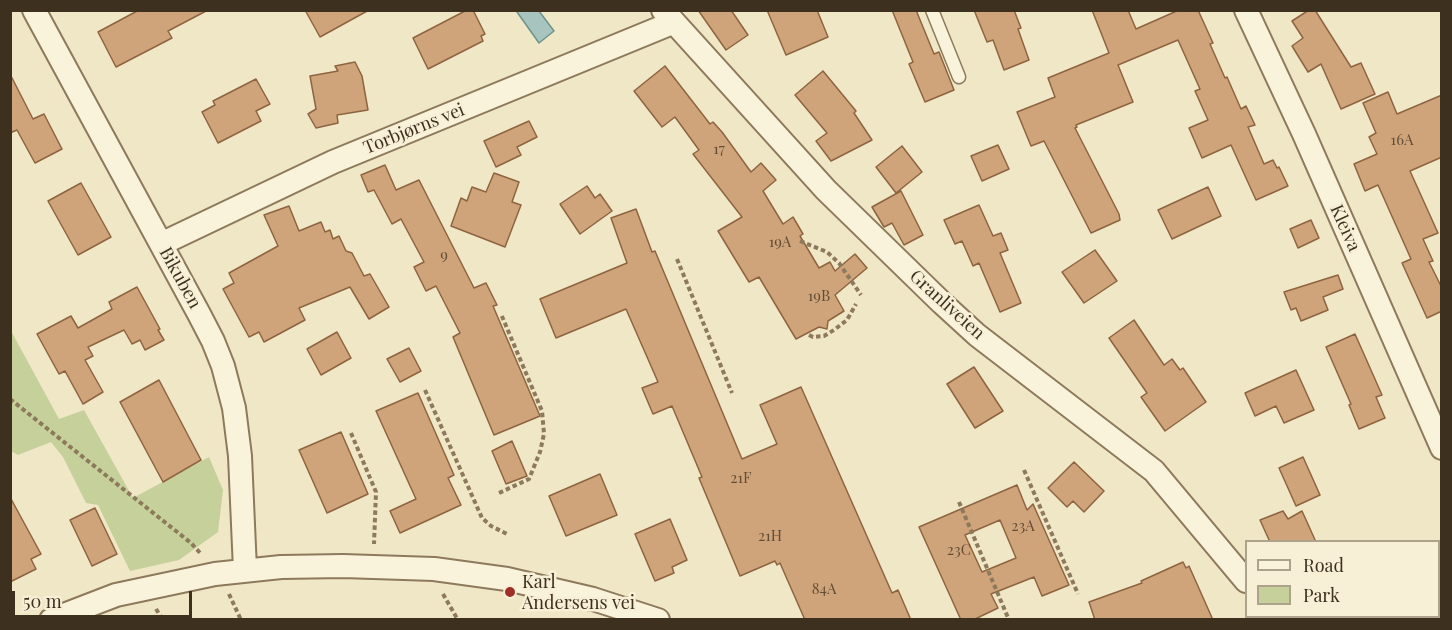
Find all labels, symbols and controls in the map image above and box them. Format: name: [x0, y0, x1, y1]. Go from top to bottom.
street label: Torbjørns vei: [360, 99, 468, 159]
house number: 16A: [1391, 131, 1413, 149]
house number: 17: [713, 140, 725, 158]
street label: Kleiva: [1325, 201, 1365, 255]
house number: 19A: [769, 233, 791, 251]
street label: Bikuben: [154, 244, 206, 312]
house number: 9: [440, 246, 448, 264]
street label: Granliveien: [905, 266, 989, 344]
house number: 19B: [808, 287, 830, 305]
house number: 21F: [730, 469, 752, 487]
house number: 23A: [1011, 517, 1035, 535]
house number: 21H: [758, 527, 782, 545]
legend: [1245, 540, 1440, 618]
house number: 23C: [947, 541, 971, 559]
text: Road: [1303, 553, 1344, 577]
place label: Karl Andersens vei: [522, 571, 635, 614]
scale bar: [15, 579, 195, 617]
house number: 84A: [812, 580, 836, 598]
text: Park: [1303, 583, 1340, 607]
marker: Karl Andersens vei: [503, 585, 517, 599]
text: 50 m: [23, 589, 62, 613]

